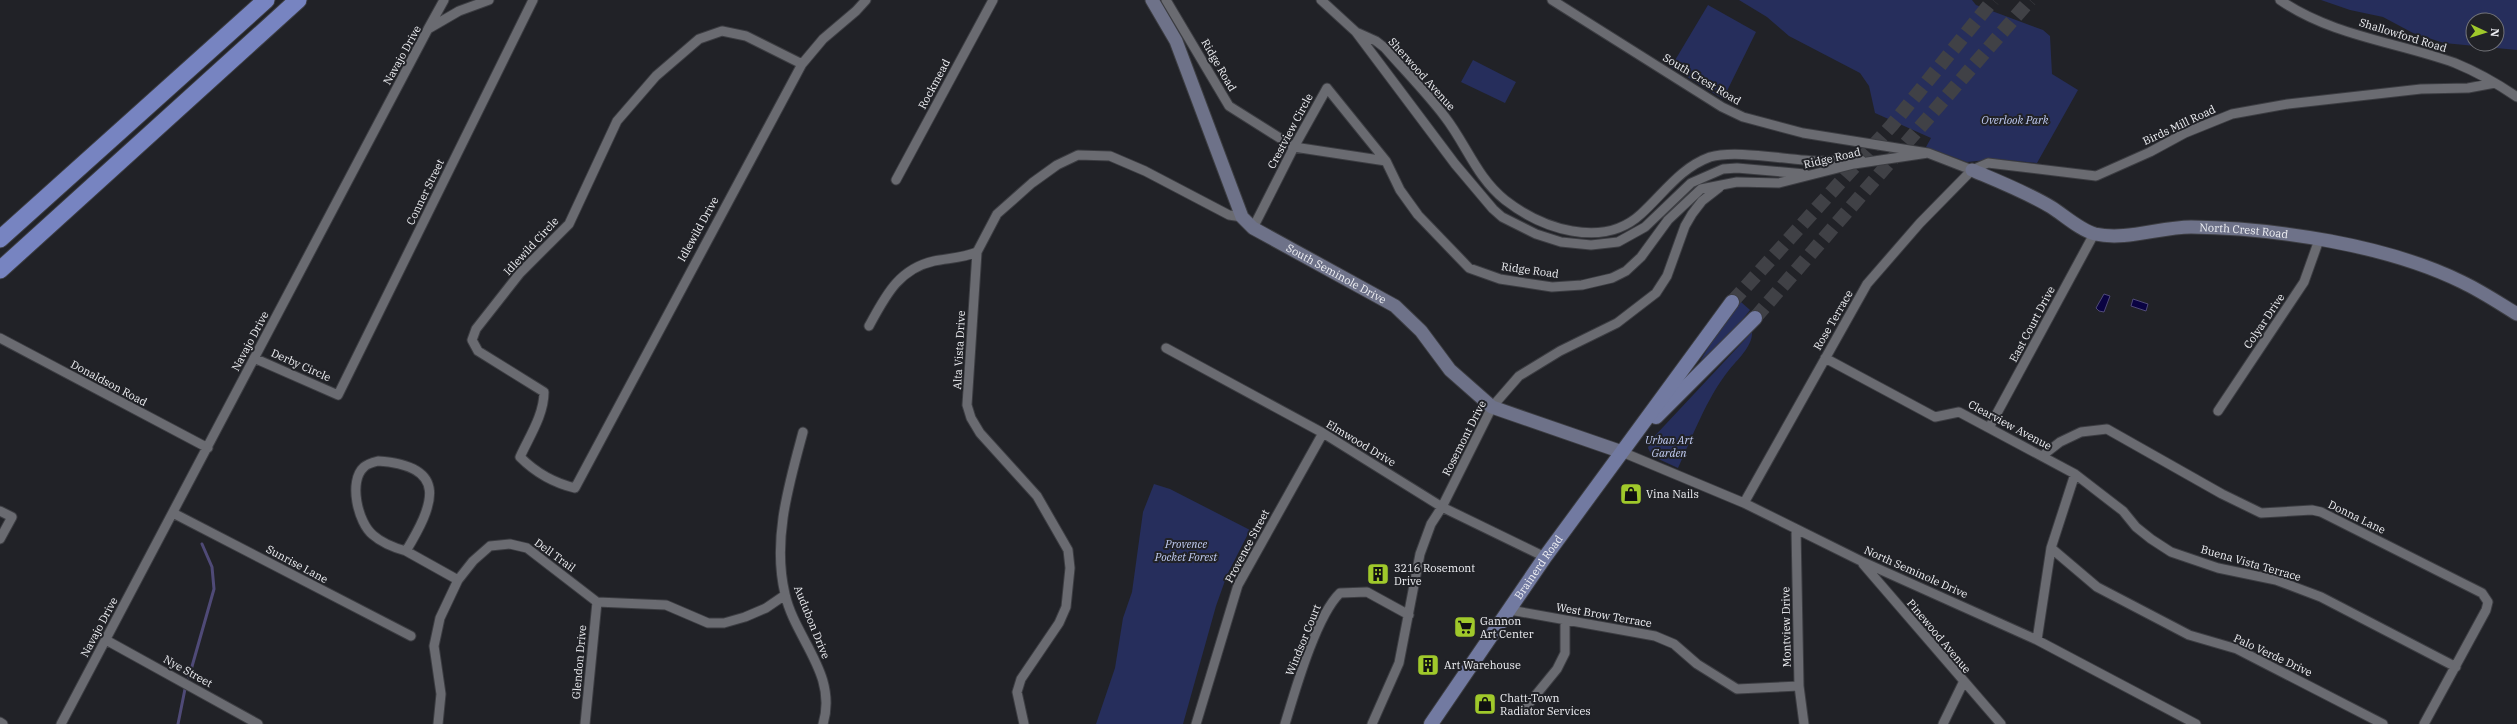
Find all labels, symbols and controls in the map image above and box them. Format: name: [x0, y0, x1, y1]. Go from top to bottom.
north arrow: [2465, 12, 2505, 52]
street label: Shallowford Road: [2358, 15, 2449, 55]
street label: Navajo Drive: [380, 23, 424, 87]
text: N: [2488, 28, 2502, 38]
street label: Sherwood Avenue: [1386, 35, 1459, 113]
street label: Ridge Road: [1198, 36, 1240, 94]
street label: South Crest Road: [1660, 50, 1744, 108]
street label: Rockmead: [915, 56, 953, 111]
street label: Crestview Circle: [1264, 91, 1316, 171]
street label: Birds Mill Road: [2140, 102, 2218, 148]
park label: Overlook Park: [1981, 113, 2049, 127]
street label: Ridge Road: [1802, 145, 1862, 171]
street label: Conner Street: [403, 157, 447, 227]
street label: Idlewild Drive: [674, 194, 722, 264]
street label: Idlewild Circle: [500, 214, 562, 278]
street label: North Crest Road: [2199, 220, 2289, 241]
street label: South Seminole Drive: [1284, 241, 1389, 307]
street label: Ridge Road: [1500, 259, 1560, 281]
street label: East Court Drive: [2006, 284, 2058, 364]
street label: Rose Terrace: [1810, 287, 1856, 353]
street label: Colyar Drive: [2240, 291, 2288, 351]
street label: Navajo Drive: [228, 309, 272, 373]
street label: Alta Vista Drive: [950, 310, 968, 390]
street label: Derby Circle: [269, 346, 333, 384]
street label: Donaldson Road: [68, 357, 150, 409]
street label: Clearview Avenue: [1966, 397, 2054, 453]
street label: Rosemont Drive: [1439, 398, 1489, 478]
street label: Elmwood Drive: [1324, 417, 1398, 469]
park label: Urban Art Garden: [1645, 433, 1694, 460]
shop icon: Vina Nails: [1618, 481, 1644, 507]
place label: Vina Nails: [1646, 487, 1699, 501]
street label: Donna Lane: [2326, 497, 2388, 537]
street label: Provence Street: [1222, 507, 1272, 585]
street label: Brainerd Road: [1511, 532, 1566, 602]
street label: Dell Trail: [532, 535, 578, 575]
park label: Provence Pocket Forest: [1154, 537, 1218, 564]
street label: Sunrise Lane: [264, 542, 330, 586]
street label: Buena Vista Terrace: [2199, 542, 2303, 584]
street label: North Seminole Drive: [1862, 543, 1970, 601]
building icon: 3216 Rosemont Drive: [1365, 561, 1391, 587]
place label: 3216 Rosemont Drive: [1394, 561, 1475, 588]
street label: Audubon Drive: [791, 583, 833, 661]
street label: Montview Drive: [1778, 586, 1794, 668]
street label: Navajo Drive: [77, 595, 121, 659]
street label: Pinewood Avenue: [1904, 596, 1974, 676]
street label: West Brow Terrace: [1555, 600, 1653, 630]
street label: Windsor Court: [1282, 602, 1324, 678]
supermarket icon: Gannon Art Center: [1452, 614, 1478, 640]
place label: Gannon Art Center: [1480, 614, 1534, 641]
street label: Glendon Drive: [569, 624, 589, 700]
street label: Palo Verde Drive: [2231, 631, 2315, 679]
street label: Nye Street: [161, 652, 215, 690]
building icon: Art Warehouse: [1415, 652, 1441, 678]
place label: Art Warehouse: [1444, 658, 1521, 672]
shop icon: Chatt-Town Radiator Services: [1472, 691, 1498, 717]
place label: Chatt-Town Radiator Services: [1500, 691, 1591, 718]

